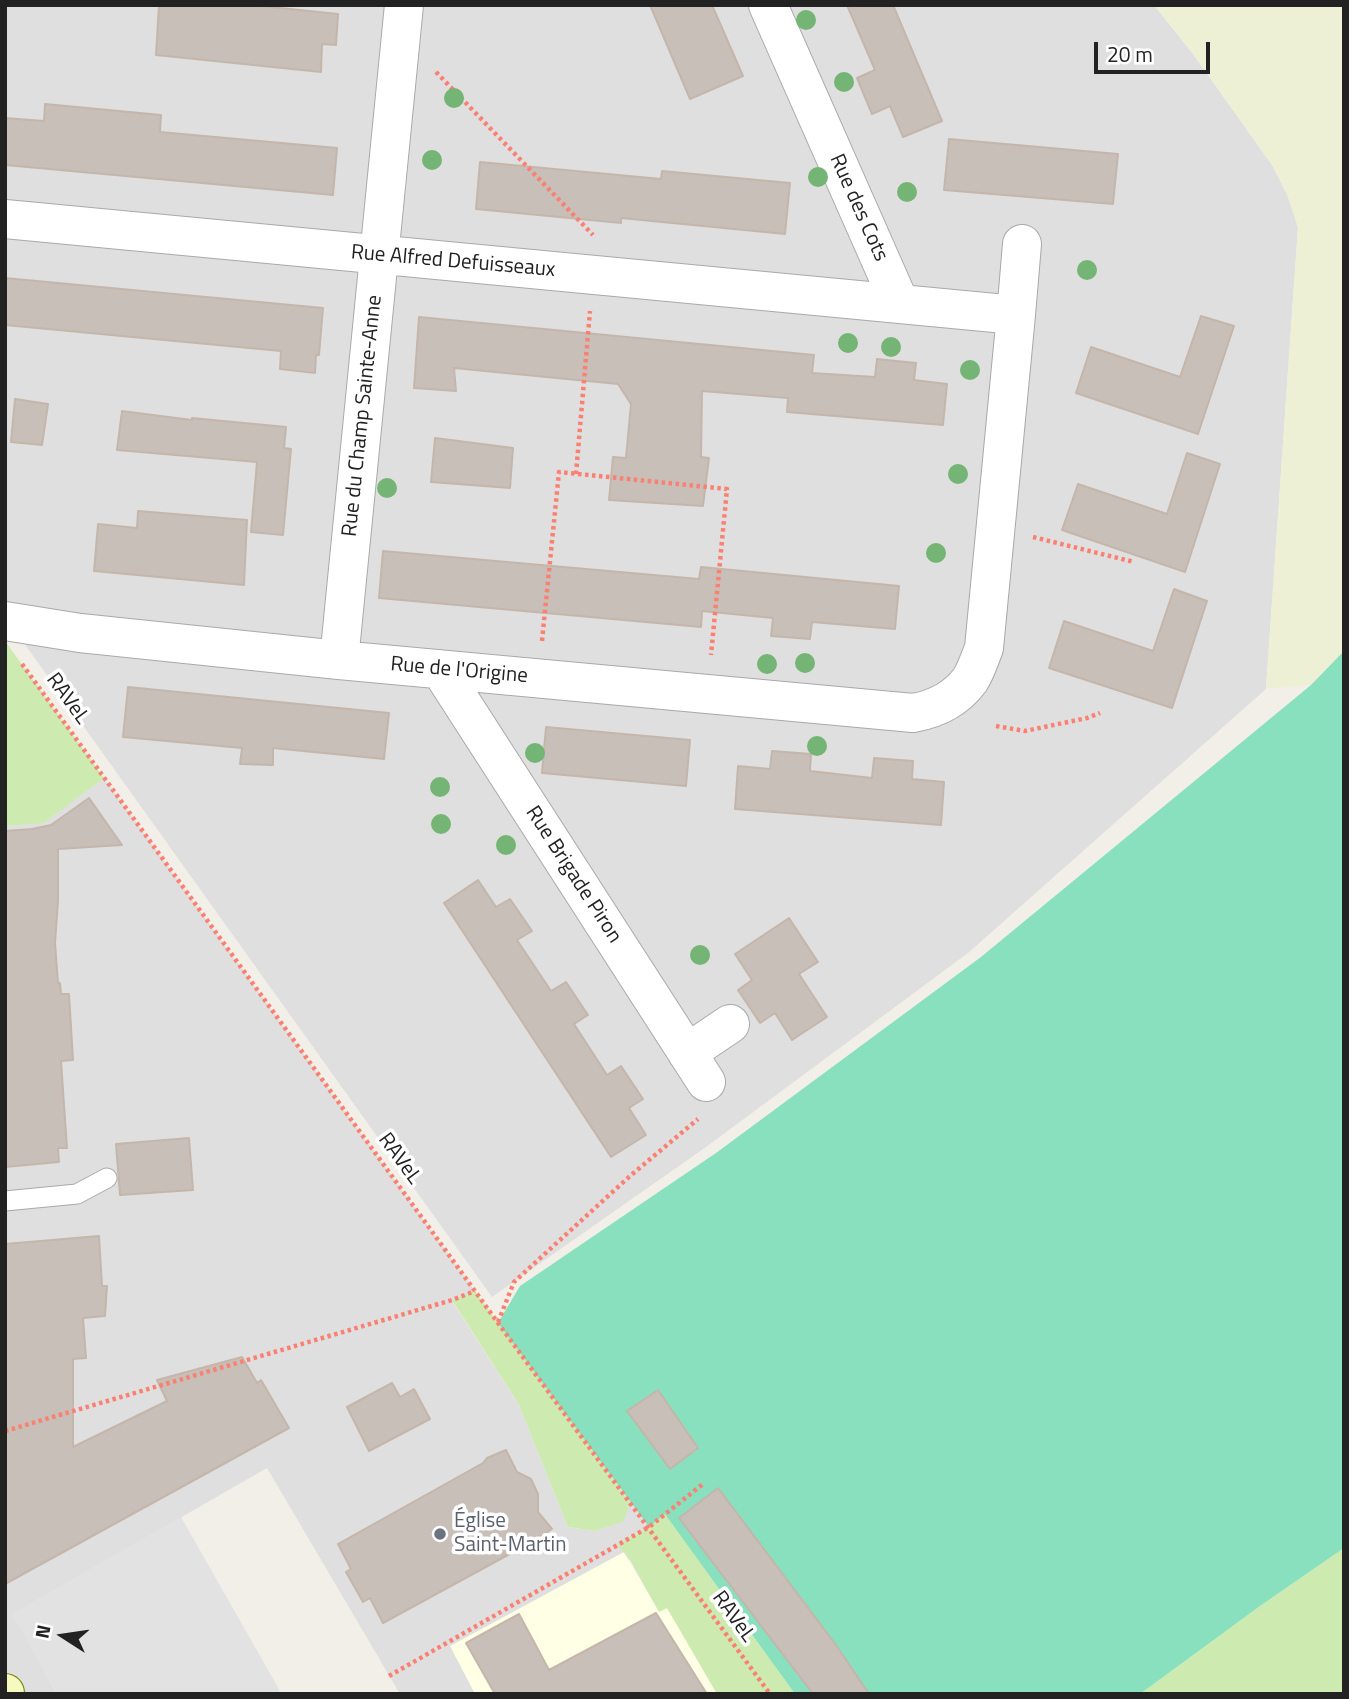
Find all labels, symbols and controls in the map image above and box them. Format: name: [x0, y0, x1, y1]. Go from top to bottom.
scale bar: [1097, 28, 1212, 72]
text: 20 m: [1107, 38, 1153, 70]
street label: Rue des Cots: [823, 150, 893, 266]
street label: Rue Alfred Defuisseaux: [350, 241, 556, 283]
street label: Rue du Champ Sainte-Anne: [338, 294, 388, 538]
street label: Rue de l'Origine: [389, 652, 529, 690]
street label: RAVeL: [40, 669, 94, 729]
street label: Rue Brigade Piron: [519, 802, 627, 948]
street label: RAVeL: [372, 1129, 426, 1189]
place label: Église Saint-Martin: [454, 1509, 566, 1559]
marker: Église Saint-Martin: [432, 1526, 448, 1542]
street label: RAVeL: [706, 1587, 760, 1647]
north arrow: [28, 1601, 98, 1671]
text: N: [26, 1622, 58, 1641]

